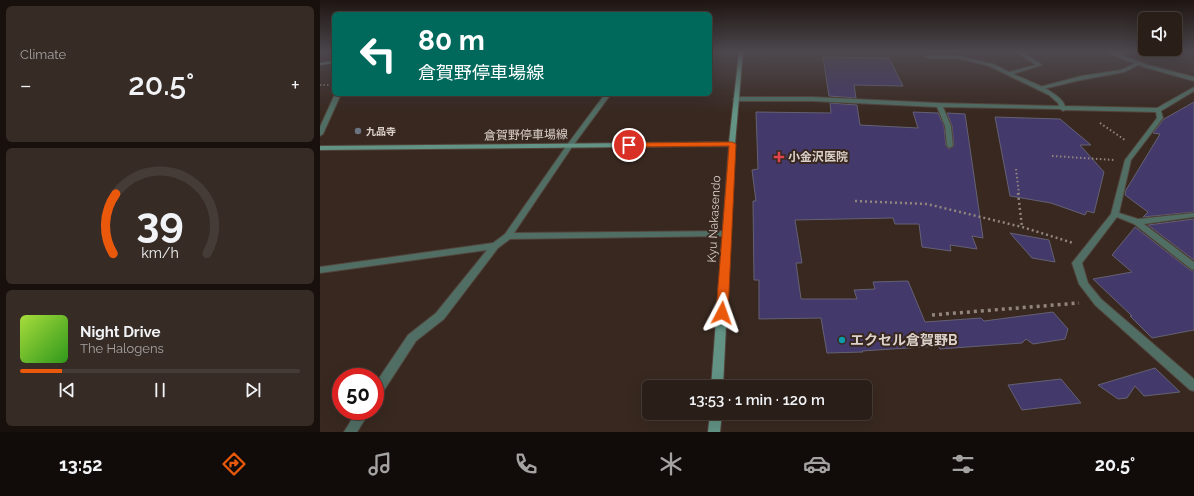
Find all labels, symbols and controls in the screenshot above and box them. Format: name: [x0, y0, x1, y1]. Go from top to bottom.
map controls: [1138, 12, 1182, 56]
button: sound: [1138, 12, 1182, 56]
text: 80 m: [418, 24, 485, 57]
icon: left: [352, 28, 404, 80]
text: Climate: [20, 47, 66, 62]
text: 倉賀野停車場線: [418, 62, 544, 83]
text: 20.5°: [128, 67, 194, 102]
text: −: [20, 72, 32, 98]
text: +: [291, 72, 300, 98]
marker: 九品寺: [353, 126, 363, 136]
place label: 九品寺: [366, 126, 396, 137]
street label: 倉賀野停車場線: [484, 127, 568, 143]
pin: [612, 128, 646, 162]
icon: arrive: [618, 134, 640, 156]
place label: 小金沢医院: [788, 150, 848, 164]
marker: 小金沢医院: [773, 151, 785, 163]
street label: Kyu Nakasendo: [705, 175, 723, 263]
text: 39: [136, 198, 184, 247]
text: km/h: [141, 245, 179, 261]
position arrow: [701, 292, 743, 334]
text: Night Drive: [80, 323, 160, 341]
place label: エクセル倉賀野B: [850, 332, 958, 348]
marker: エクセル倉賀野B: [837, 335, 847, 345]
text: The Halogens: [80, 341, 164, 356]
speed limit sign: 50: [332, 368, 384, 420]
icon: previous: [56, 379, 78, 401]
icon: pause: [149, 379, 171, 401]
icon: next: [242, 379, 264, 401]
text: 13:53 · 1 min · 120 m: [689, 391, 825, 409]
icon: directions: [220, 450, 248, 478]
icon: music: [366, 450, 394, 478]
icon: phone: [512, 450, 540, 478]
icon: climate: [657, 450, 685, 478]
icon: car: [803, 450, 831, 478]
icon: filters: [949, 450, 977, 478]
text: 13:52: [59, 454, 102, 475]
text: 20.5°: [1095, 454, 1135, 475]

